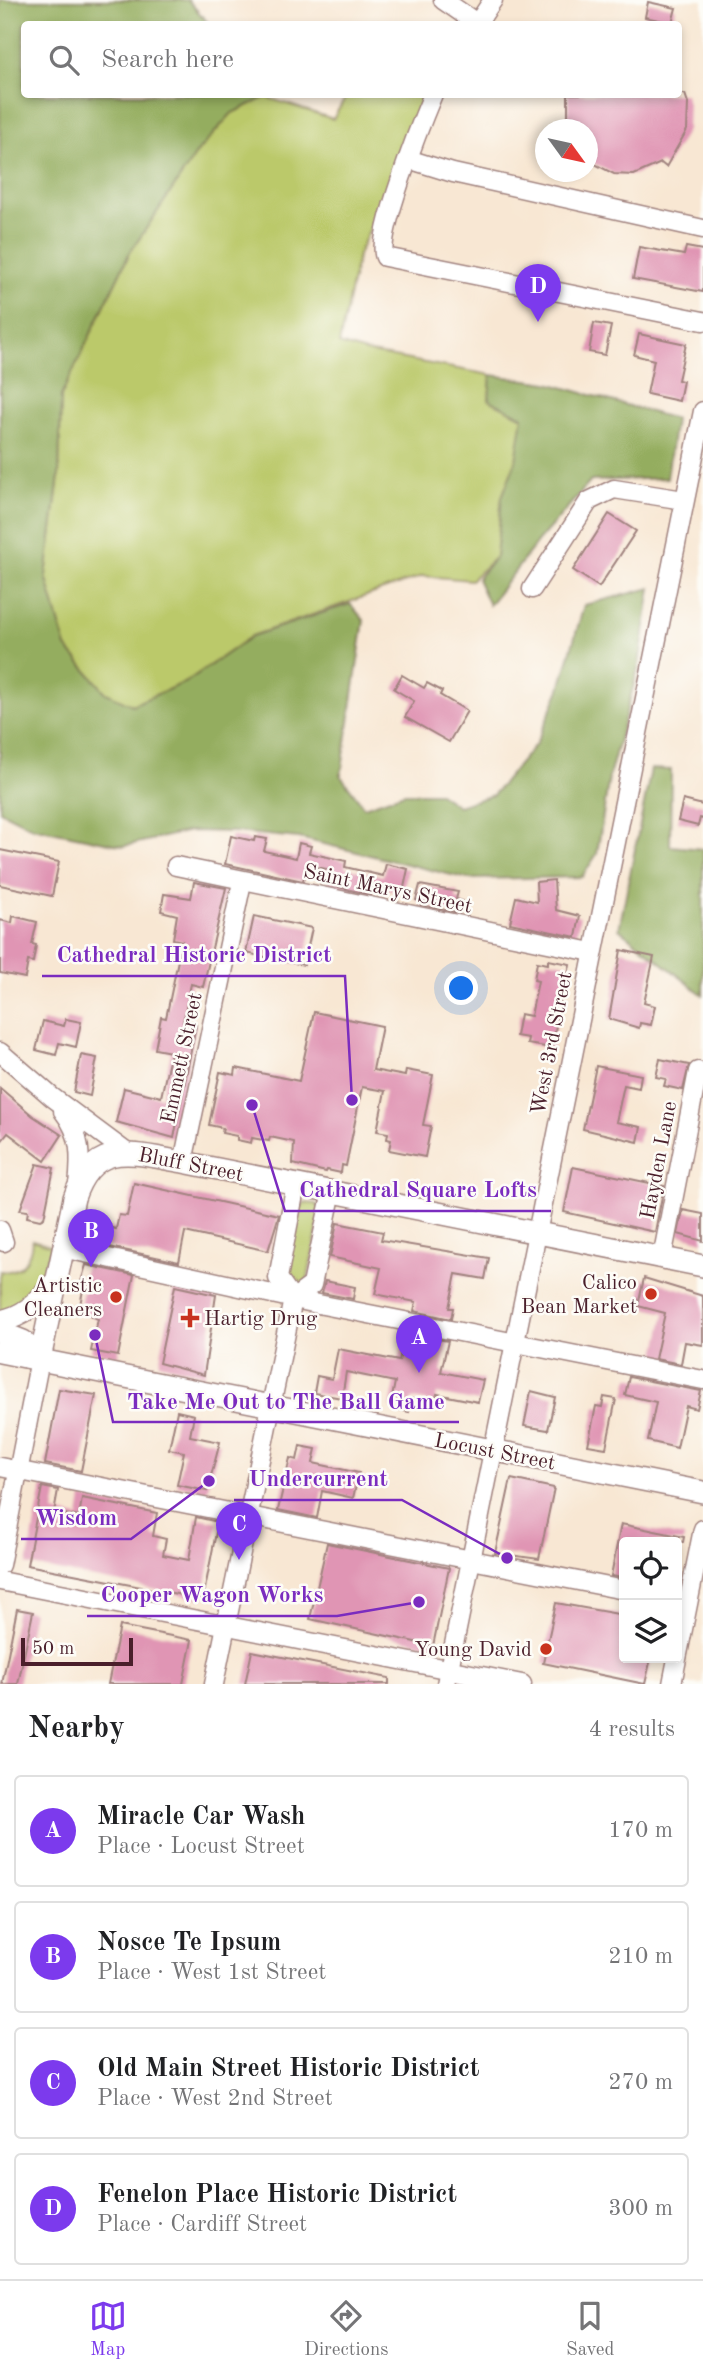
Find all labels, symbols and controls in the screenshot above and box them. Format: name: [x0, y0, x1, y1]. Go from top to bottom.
search box: [21, 21, 682, 98]
icon: search: [45, 41, 83, 79]
text: Search here: [101, 47, 234, 73]
north arrow: [535, 119, 598, 182]
pin: D: [515, 264, 561, 322]
street label: Saint Marys Street: [301, 861, 474, 918]
callout: Cathedral Historic District: [42, 932, 345, 976]
text: Cathedral Historic District: [56, 944, 332, 967]
street label: West 3rd Street: [528, 970, 577, 1117]
your location: [444, 971, 478, 1005]
street label: Emmett Street: [158, 991, 207, 1126]
street label: Hayden Lane: [638, 1099, 681, 1221]
street label: Bluff Street: [136, 1145, 245, 1186]
callout: Cathedral Square Lofts: [285, 1167, 551, 1211]
text: Cathedral Square Lofts: [299, 1179, 537, 1202]
pin: B: [68, 1209, 114, 1267]
place label: Calico Bean Market: [521, 1273, 637, 1318]
place label: Artistic Cleaners: [24, 1276, 102, 1321]
marker: Calico Bean Market: [643, 1286, 659, 1302]
marker: Artistic Cleaners: [108, 1289, 124, 1305]
place label: Hartig Drug: [204, 1309, 318, 1330]
marker: Hartig Drug: [182, 1310, 198, 1326]
pin: A: [396, 1315, 442, 1373]
callout: Take Me Out to The Ball Game: [113, 1378, 459, 1422]
text: Take Me Out to The Ball Game: [127, 1391, 445, 1414]
street label: Locust Street: [432, 1430, 557, 1475]
callout: Undercurrent: [234, 1456, 402, 1500]
text: Undercurrent: [248, 1468, 388, 1491]
callout: Wisdom: [21, 1495, 131, 1539]
pin: C: [216, 1502, 262, 1560]
text: Wisdom: [35, 1507, 117, 1530]
map controls: [619, 1537, 682, 1663]
button: locate: [619, 1537, 682, 1600]
callout: Cooper Wagon Works: [87, 1572, 337, 1616]
text: Cooper Wagon Works: [101, 1584, 324, 1607]
button: layers: [619, 1600, 682, 1663]
scale bar: [21, 1635, 133, 1667]
text: 50 m: [32, 1640, 74, 1659]
place label: Young David: [414, 1640, 532, 1661]
marker: Young David: [538, 1641, 554, 1657]
text: Nearby: [28, 1714, 125, 1744]
text: 4 results: [589, 1718, 675, 1741]
text: Miracle Car Wash: [97, 1804, 305, 1830]
text: A: [44, 1819, 62, 1842]
text: 170 m: [608, 1819, 673, 1842]
text: Place · Locust Street: [97, 1835, 305, 1858]
text: Nosce Te Ipsum: [97, 1930, 281, 1956]
text: B: [45, 1945, 61, 1968]
text: 210 m: [608, 1945, 673, 1968]
text: Place · West 1st Street: [97, 1961, 326, 1984]
text: Old Main Street Historic District: [97, 2056, 479, 2082]
text: C: [45, 2071, 61, 2094]
text: 270 m: [608, 2071, 673, 2094]
text: Place · West 2nd Street: [97, 2087, 333, 2110]
text: Fenelon Place Historic District: [97, 2182, 457, 2208]
text: D: [44, 2197, 62, 2220]
text: 300 m: [608, 2197, 673, 2220]
text: Place · Cardiff Street: [97, 2213, 307, 2236]
tab: Map: [89, 2297, 127, 2362]
tab: Directions: [304, 2297, 389, 2362]
tab: Saved: [566, 2297, 614, 2362]

